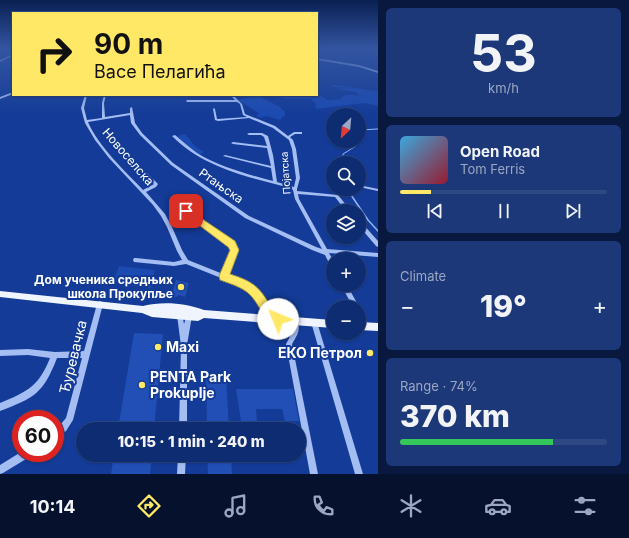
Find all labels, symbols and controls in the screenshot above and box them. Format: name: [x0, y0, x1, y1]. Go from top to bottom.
text: 53: [470, 22, 537, 85]
text: 90 m: [94, 27, 163, 61]
icon: right: [28, 28, 80, 80]
text: Васе Пелагића: [94, 61, 226, 82]
text: km/h: [488, 80, 519, 96]
north arrow: [326, 108, 366, 148]
map controls: [326, 108, 366, 340]
street label: Новоселска: [99, 125, 157, 188]
text: Open Road: [460, 142, 540, 161]
street label: Појатска: [278, 151, 292, 195]
button: search: [326, 156, 366, 196]
text: Tom Ferris: [460, 161, 525, 177]
street label: Ртањска: [196, 165, 246, 206]
pin: [169, 194, 203, 228]
icon: arrive: [175, 200, 197, 222]
icon: previous: [424, 200, 446, 222]
icon: pause: [493, 200, 515, 222]
icon: next: [562, 200, 584, 222]
button: layers: [326, 204, 366, 244]
button: +: [326, 252, 366, 292]
text: Climate: [400, 268, 446, 284]
place label: Дом ученика средњих школа Прокупље: [34, 272, 173, 301]
marker: Дом ученика средњих школа Прокупље: [176, 282, 186, 292]
text: 19°: [480, 288, 527, 324]
text: −: [400, 293, 415, 319]
text: +: [592, 293, 607, 319]
position arrow: [257, 298, 299, 340]
button: −: [326, 300, 366, 340]
street label: Ђуревачка: [55, 318, 90, 396]
place label: Maxi: [166, 338, 199, 355]
marker: Maxi: [153, 342, 163, 352]
place label: ЕКО Петрол: [278, 344, 362, 361]
marker: ЕКО Петрол: [365, 348, 375, 358]
place label: PENTA Park Prokuplje: [150, 368, 232, 401]
text: Range · 74%: [400, 378, 478, 394]
marker: PENTA Park Prokuplje: [137, 380, 147, 390]
text: 370 km: [400, 398, 510, 434]
speed limit sign: 60: [12, 410, 64, 462]
text: 10:15 · 1 min · 240 m: [117, 432, 265, 451]
icon: directions: [135, 492, 163, 520]
icon: music: [222, 492, 250, 520]
icon: phone: [309, 492, 337, 520]
icon: climate: [397, 492, 425, 520]
icon: car: [484, 492, 512, 520]
icon: filters: [571, 492, 599, 520]
text: 10:14: [30, 496, 75, 517]

